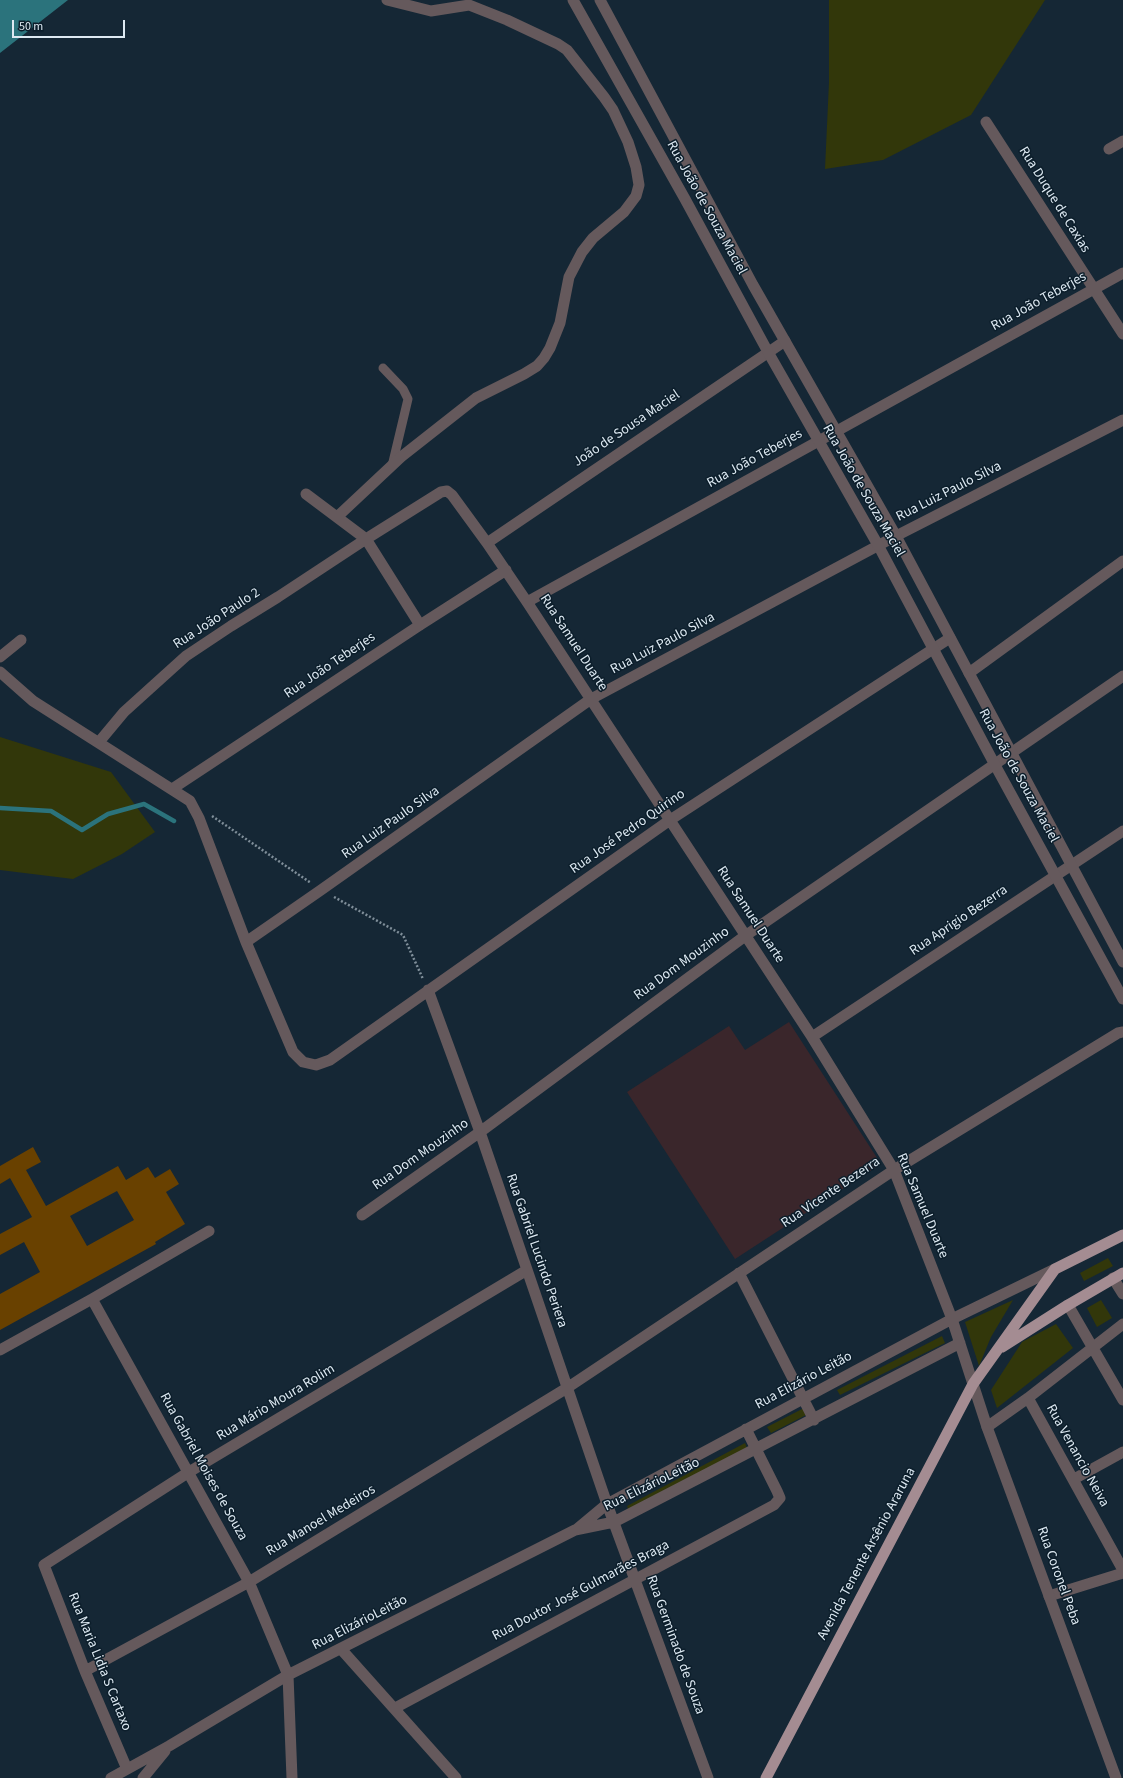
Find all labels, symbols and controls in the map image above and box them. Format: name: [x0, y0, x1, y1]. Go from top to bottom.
scale bar: [14, 12, 127, 38]
text: 50 m: [19, 18, 43, 35]
street label: Rua João de Souza Maciel: [662, 138, 750, 278]
street label: Rua Duque de Caxias: [1015, 144, 1093, 256]
street label: Rua João Teberjes: [988, 269, 1090, 335]
street label: João de Sousa Maciel: [570, 387, 684, 471]
street label: Rua João de Souza Maciel: [818, 422, 908, 560]
street label: Rua João Teberjes: [704, 426, 806, 492]
street label: Rua Luiz Paulo Silva: [894, 458, 1004, 526]
street label: Rua João Paulo 2: [171, 585, 263, 653]
street label: Rua Samuel Duarte: [535, 591, 611, 695]
street label: Rua Luiz Paulo Silva: [608, 609, 718, 679]
street label: Rua João Teberjes: [281, 629, 379, 703]
street label: Rua João de Souza Maciel: [974, 706, 1062, 846]
street label: Rua Luiz Paulo Silva: [339, 783, 443, 863]
street label: Rua José Pedro Quirino: [567, 786, 689, 878]
street label: Rua Samuel Duarte: [712, 863, 788, 967]
street label: Rua Aprigio Bezerra: [907, 882, 1011, 960]
street label: Rua Dom Mouzinho: [631, 924, 733, 1004]
street label: Rua Dom Mouzinho: [370, 1116, 472, 1194]
street label: Rua Samuel Duarte: [892, 1151, 952, 1261]
street label: Rua Vicente Bezerra: [778, 1154, 884, 1232]
street label: Rua Gabriel Lucindo Periera: [502, 1172, 570, 1330]
street label: Rua Elizário Leitão: [753, 1348, 855, 1414]
street label: Rua Mário Moura Rolim: [214, 1361, 338, 1445]
street label: Rua Gabriel Moises de Souza: [155, 1390, 251, 1544]
street label: Rua Venancio Neiva: [1042, 1402, 1112, 1510]
street label: Rua ElizárioLeitão: [601, 1455, 703, 1515]
street label: Avenida Tenente Arsênio Araruna: [814, 1465, 920, 1643]
street label: Rua Manoel Medeiros: [263, 1482, 379, 1560]
street label: Rua Coronel Peba: [1032, 1525, 1084, 1627]
street label: Rua Doutor José Gulmarães Braga: [490, 1537, 672, 1645]
street label: Rua Germinado de Souza: [642, 1573, 708, 1717]
street label: Rua Maria Lidia S Cartaxo: [64, 1591, 134, 1733]
street label: Rua ElizárioLeitão: [310, 1592, 410, 1654]

